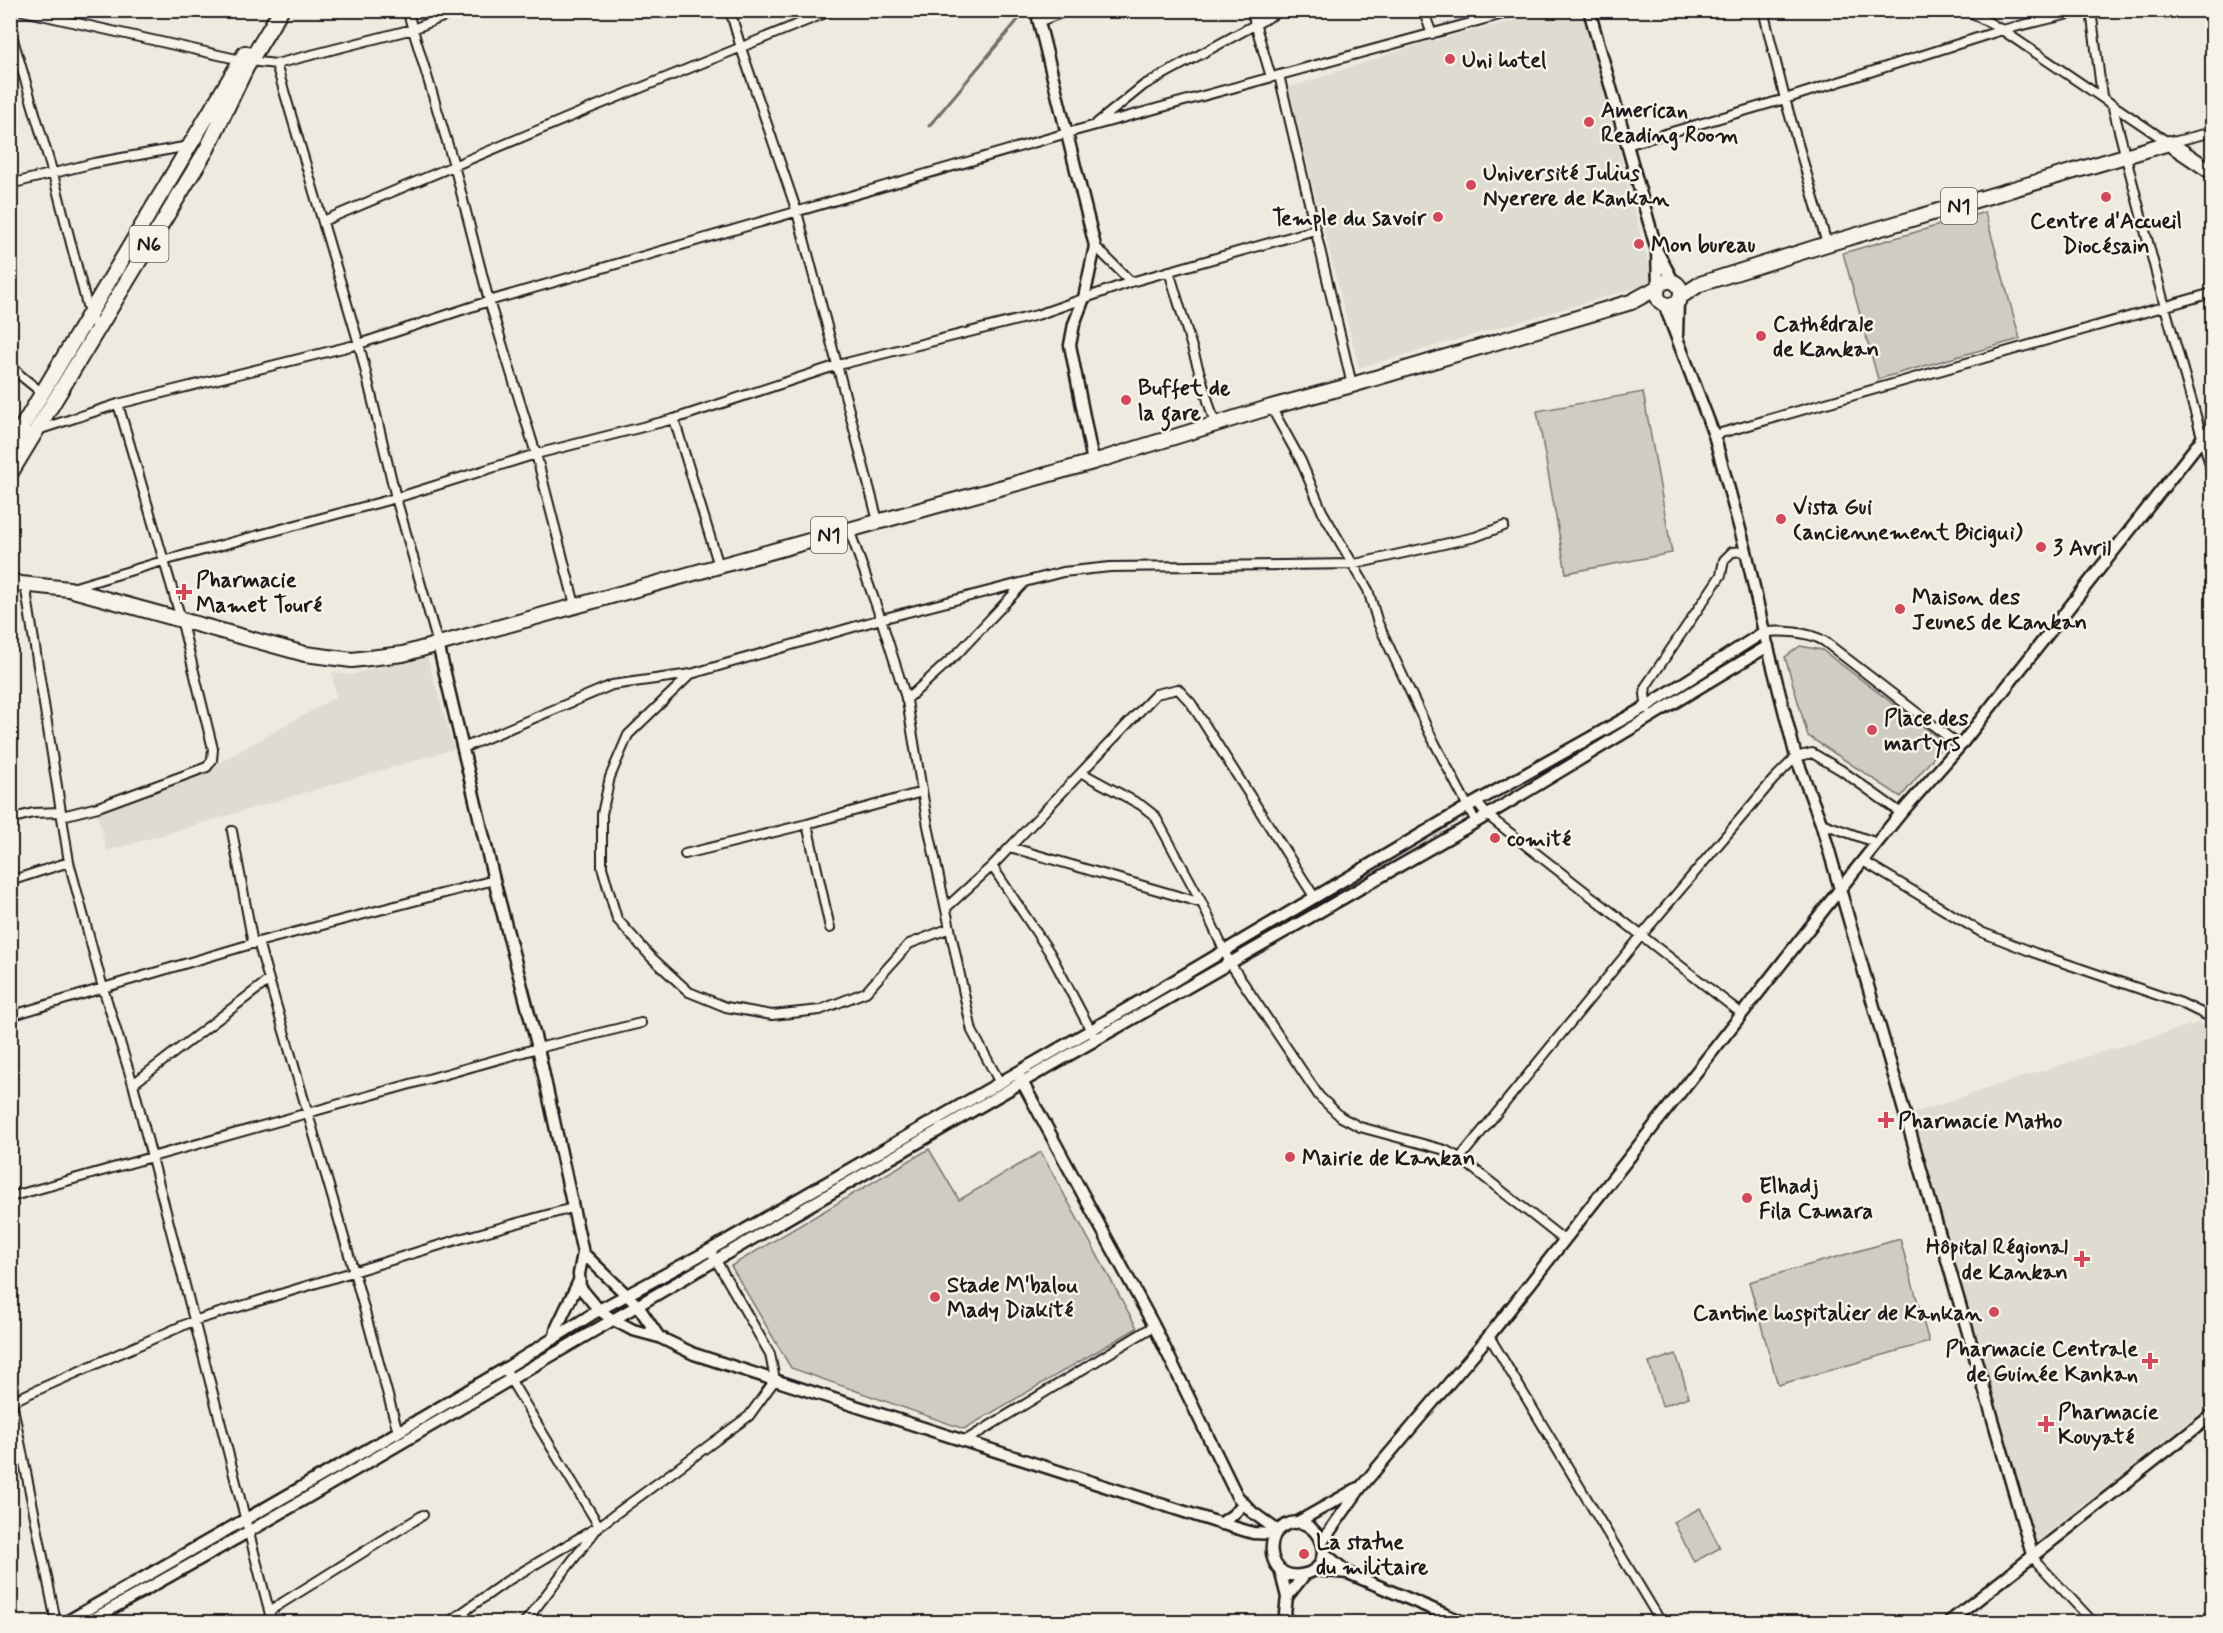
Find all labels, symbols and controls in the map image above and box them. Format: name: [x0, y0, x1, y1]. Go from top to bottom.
place label: Uni hotel: [1462, 47, 1547, 75]
marker: Uni hotel: [1443, 52, 1457, 66]
place label: American Reading Room: [1601, 97, 1738, 151]
marker: American Reading Room: [1582, 115, 1596, 129]
place label: Université Julius Nyerere de Kankan: [1483, 160, 1670, 213]
marker: Université Julius Nyerere de Kankan: [1464, 178, 1478, 192]
road number: N1: [1941, 188, 1977, 224]
marker: Centre d'Accueil Diocésain: [2099, 190, 2113, 204]
place label: Temple du savoir: [1272, 205, 1427, 233]
place label: Centre d'Accueil Diocésain: [2030, 208, 2182, 261]
marker: Temple du savoir: [1431, 210, 1445, 224]
road number: N6: [130, 226, 168, 262]
place label: Mon bureau: [1651, 232, 1756, 260]
marker: Mon bureau: [1632, 237, 1646, 251]
place label: Cathédrale de Kankan: [1773, 311, 1879, 364]
marker: Cathédrale de Kankan: [1754, 329, 1768, 343]
place label: Buffet de la gare: [1138, 375, 1231, 432]
marker: Buffet de la gare: [1119, 393, 1133, 407]
place label: Vista Gui (anciennement Bicigui): [1793, 494, 2023, 548]
marker: Vista Gui (anciennement Bicigui): [1774, 512, 1788, 526]
road number: N1: [811, 517, 847, 553]
place label: 3 Avril: [2053, 535, 2112, 563]
marker: 3 Avril: [2034, 540, 2048, 554]
place label: Pharmacie Mamet Touré: [196, 567, 322, 620]
place label: Maison des Jeunes de Kankan: [1912, 584, 2087, 637]
marker: Pharmacie Mamet Touré: [177, 585, 191, 599]
marker: Maison des Jeunes de Kankan: [1893, 602, 1907, 616]
place label: Place des martyrs: [1884, 705, 1969, 759]
marker: Place des martyrs: [1865, 723, 1879, 737]
place label: comité: [1507, 826, 1571, 854]
marker: comité: [1488, 831, 1502, 845]
place label: Pharmacie Matho: [1898, 1108, 2062, 1136]
marker: Pharmacie Matho: [1879, 1113, 1893, 1127]
place label: Mairie de Kankan: [1302, 1145, 1475, 1173]
marker: Mairie de Kankan: [1283, 1150, 1297, 1164]
place label: Elhadj Fila Camara: [1759, 1173, 1873, 1226]
marker: Elhadj Fila Camara: [1740, 1191, 1754, 1205]
place label: Hôpital Régional de Kankan: [1926, 1234, 2069, 1287]
marker: Hôpital Régional de Kankan: [2073, 1250, 2091, 1268]
place label: Stade M'balou Mady Diakité: [947, 1272, 1078, 1325]
marker: Stade M'balou Mady Diakité: [928, 1290, 942, 1304]
place label: Cantine hospitalier de Kankan: [1693, 1300, 1983, 1328]
marker: Cantine hospitalier de Kankan: [1987, 1305, 2001, 1319]
place label: Pharmacie Centrale de Guinée Kankan: [1945, 1336, 2138, 1389]
marker: Pharmacie Centrale de Guinée Kankan: [2143, 1354, 2157, 1368]
place label: Pharmacie Kouyaté: [2058, 1399, 2159, 1452]
marker: Pharmacie Kouyaté: [2039, 1417, 2053, 1431]
place label: La statue du militaire: [1316, 1529, 1429, 1582]
marker: La statue du militaire: [1297, 1547, 1311, 1561]

